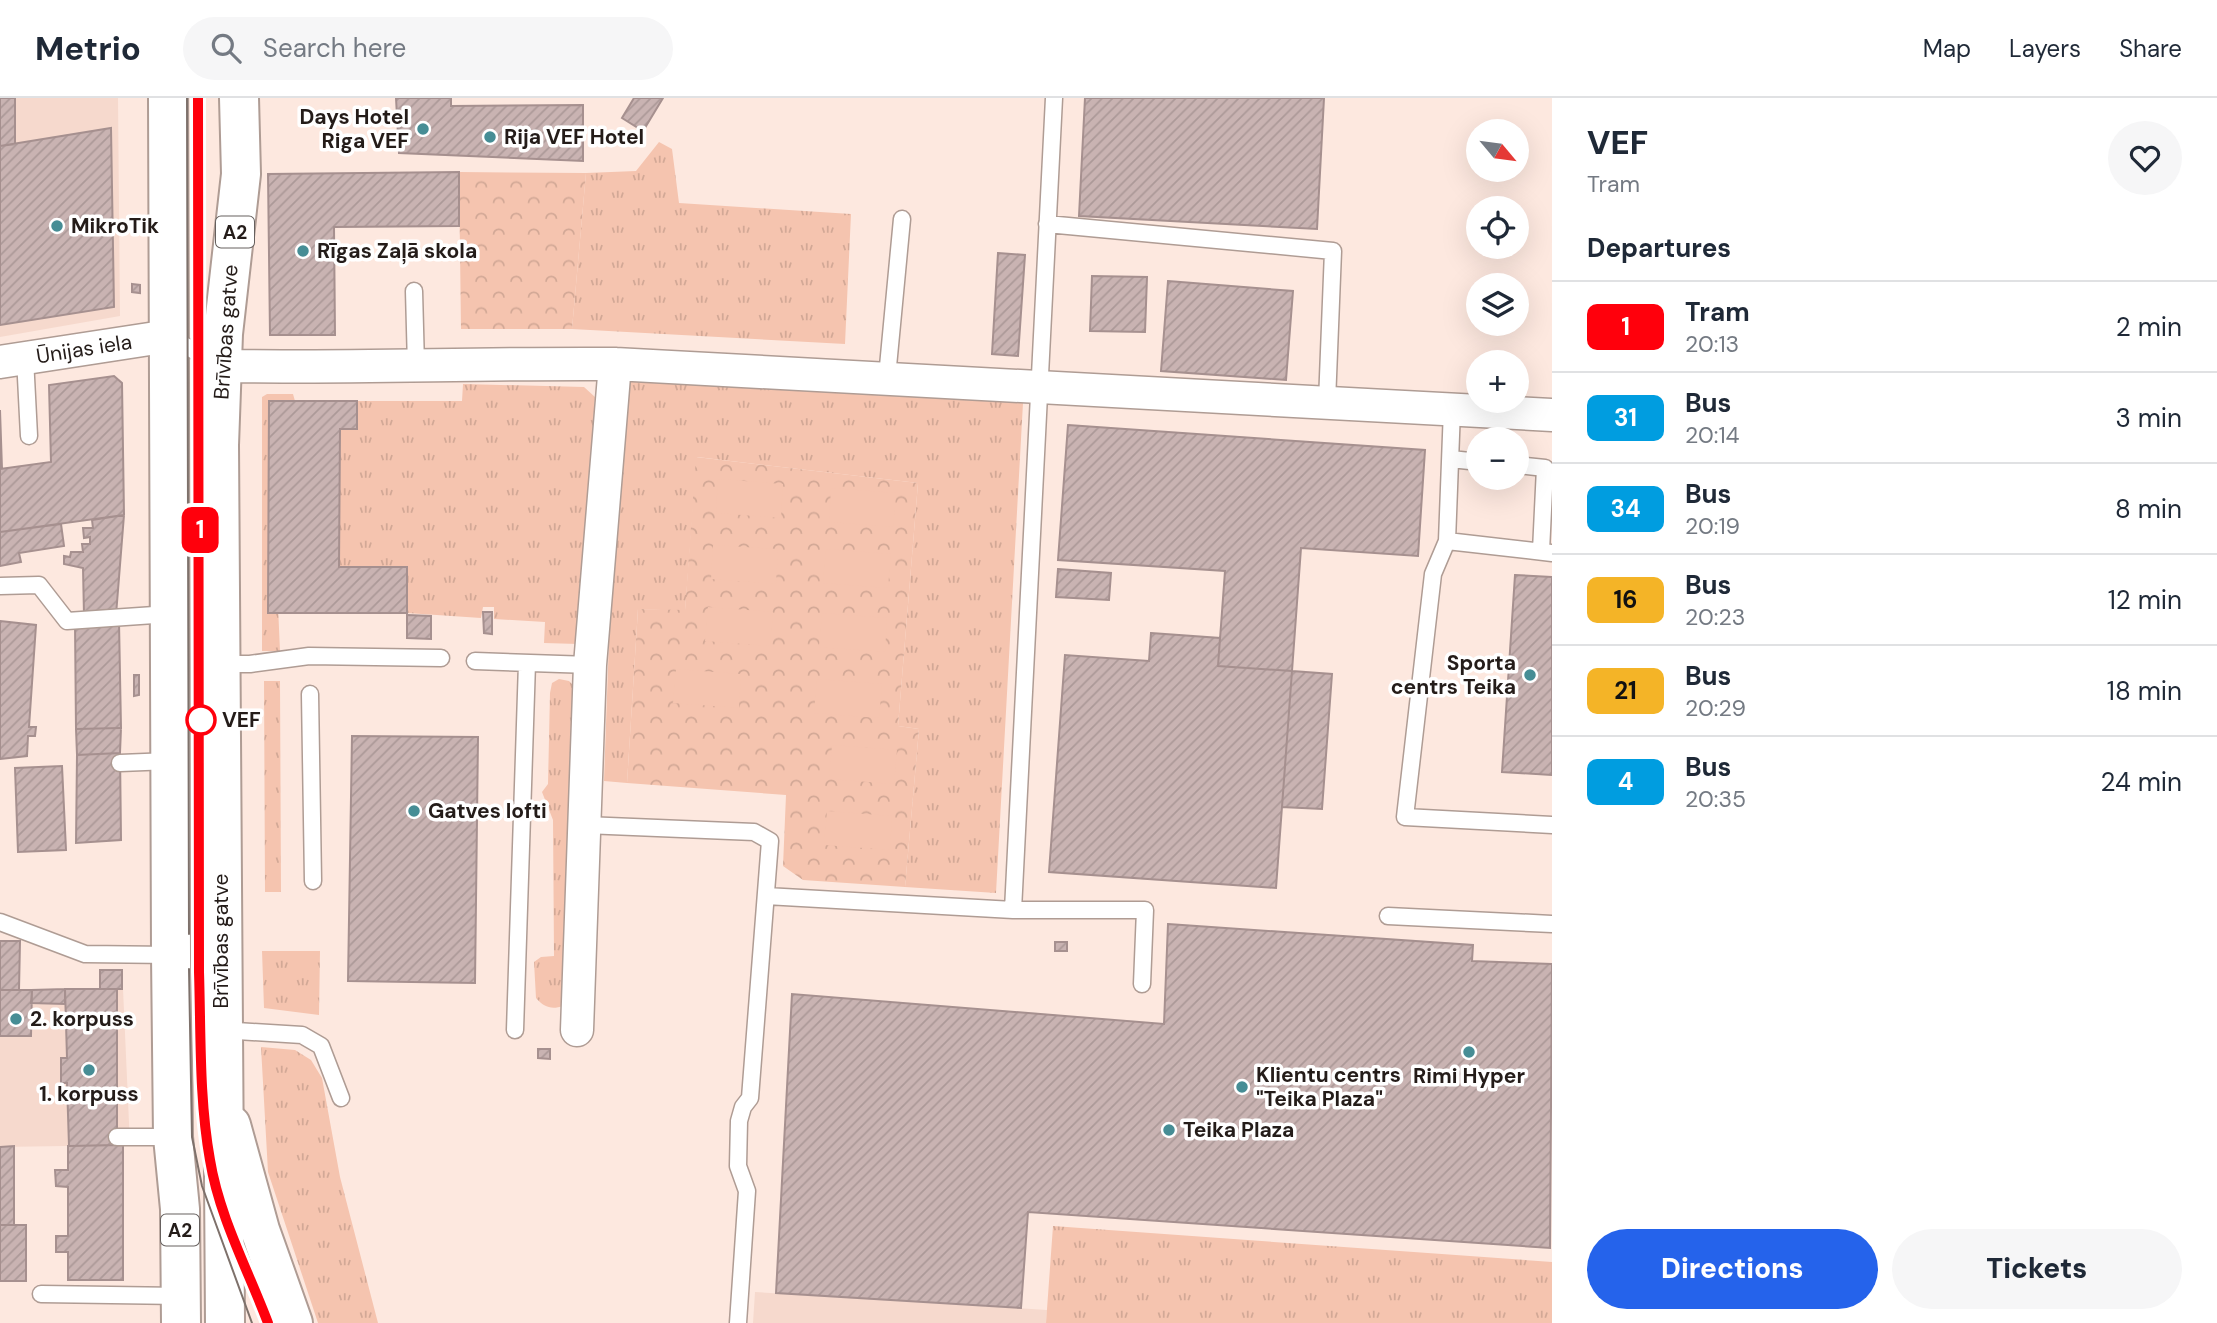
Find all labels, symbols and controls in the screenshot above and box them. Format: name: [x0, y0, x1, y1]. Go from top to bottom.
search box: [183, 17, 673, 80]
text: Metrio: [35, 27, 141, 70]
icon: search: [207, 29, 245, 67]
text: Search here: [263, 31, 406, 65]
text: Map: [1923, 33, 1971, 64]
text: Layers: [2009, 33, 2081, 64]
text: Share: [2119, 33, 2182, 64]
place label: Days Hotel Riga VEF: [299, 103, 409, 155]
north arrow: [1466, 119, 1530, 182]
map controls: [1466, 119, 1529, 490]
marker: Days Hotel Riga VEF: [415, 121, 431, 137]
text: VEF: [1587, 121, 1648, 164]
button: heart: [2108, 121, 2182, 195]
place label: Rija VEF Hotel: [504, 123, 644, 151]
marker: Rija VEF Hotel: [482, 129, 498, 145]
text: Tram: [1587, 169, 1640, 199]
button: locate: [1466, 196, 1529, 259]
place label: MikroTik: [71, 212, 159, 240]
road number: A2: [216, 216, 254, 248]
marker: MikroTik: [49, 218, 65, 234]
text: Departures: [1587, 231, 1731, 265]
place label: Rīgas Zaļā skola: [317, 237, 477, 265]
marker: Rīgas Zaļā skola: [295, 243, 311, 259]
street label: Brīvības gatve: [207, 264, 245, 400]
button: layers: [1466, 273, 1529, 336]
text: Tram: [1685, 295, 1750, 329]
text: 2 min: [2116, 310, 2182, 344]
text: 1: [1621, 311, 1630, 342]
street label: Ūnijas iela: [34, 328, 134, 370]
text: 20:13: [1685, 329, 1739, 359]
button: +: [1466, 350, 1529, 413]
text: Bus: [1685, 386, 1731, 420]
text: 3 min: [2115, 401, 2182, 435]
text: 31: [1614, 402, 1637, 433]
text: 20:14: [1685, 420, 1740, 450]
button: −: [1466, 427, 1529, 490]
text: Bus: [1685, 477, 1731, 511]
text: 8 min: [2115, 492, 2182, 526]
text: 34: [1610, 493, 1641, 524]
line badge: 1: [177, 507, 223, 553]
text: 20:19: [1685, 511, 1740, 541]
text: 1: [196, 514, 204, 545]
text: Bus: [1685, 568, 1731, 602]
text: 12 min: [2108, 583, 2182, 617]
text: 16: [1614, 584, 1637, 615]
text: 20:23: [1685, 602, 1745, 632]
place label: Sporta centrs Teika: [1391, 649, 1516, 701]
text: Bus: [1685, 659, 1731, 693]
marker: Sporta centrs Teika: [1522, 667, 1538, 683]
text: 18 min: [2107, 674, 2182, 708]
text: 21: [1614, 675, 1637, 706]
text: 20:29: [1685, 693, 1746, 723]
marker: VEF: [186, 705, 216, 735]
place label: VEF: [222, 706, 261, 734]
text: Bus: [1685, 750, 1731, 784]
text: 24 min: [2100, 765, 2182, 799]
text: 4: [1618, 766, 1633, 797]
text: 20:35: [1685, 784, 1746, 814]
place label: Gatves lofti: [428, 797, 547, 825]
marker: Gatves lofti: [406, 803, 422, 819]
street label: Brīvības gatve: [207, 873, 235, 1009]
place label: 2. korpuss: [30, 1005, 134, 1033]
marker: 2. korpuss: [8, 1011, 24, 1027]
marker: Rimi Hyper: [1461, 1044, 1477, 1060]
place label: Klientu centrs "Teika Plaza": [1256, 1061, 1401, 1113]
marker: 1. korpuss: [81, 1062, 97, 1078]
place label: Rimi Hyper: [1413, 1062, 1525, 1090]
marker: Klientu centrs "Teika Plaza": [1234, 1079, 1250, 1095]
place label: 1. korpuss: [39, 1080, 139, 1108]
place label: Teika Plaza: [1183, 1116, 1294, 1144]
marker: Teika Plaza: [1161, 1122, 1177, 1138]
road number: A2: [161, 1214, 199, 1246]
button: Directions: [1587, 1229, 1878, 1309]
button: Tickets: [1892, 1229, 2182, 1309]

